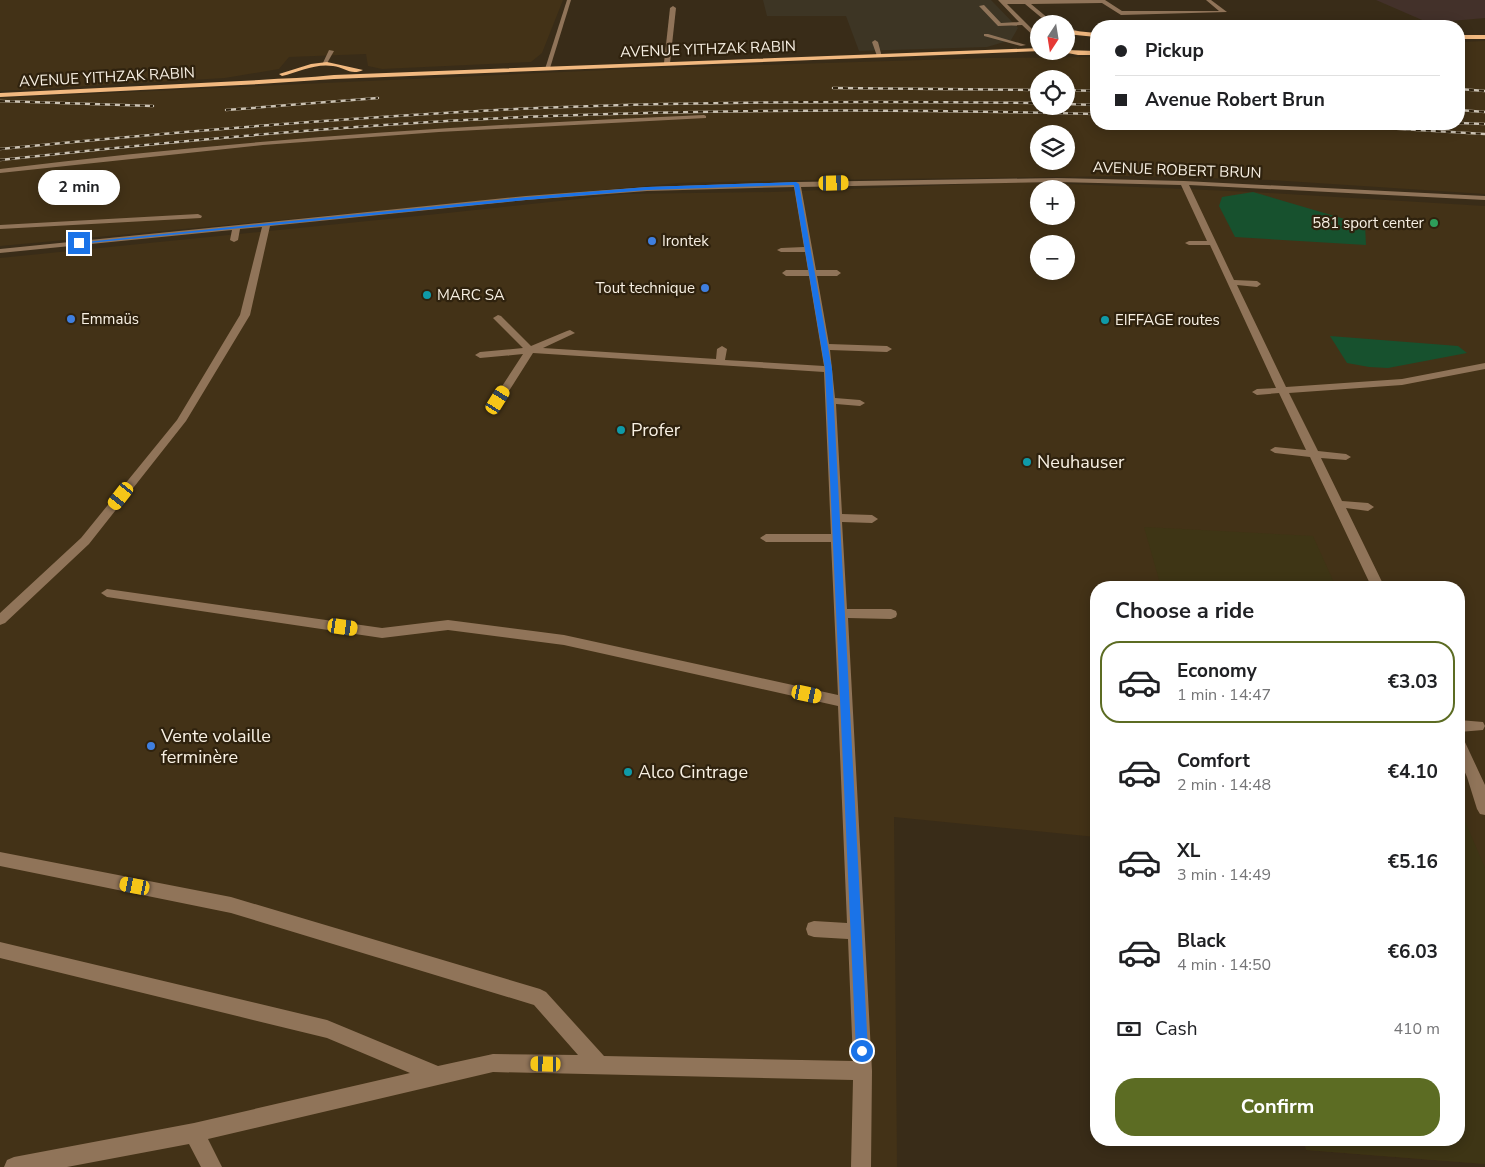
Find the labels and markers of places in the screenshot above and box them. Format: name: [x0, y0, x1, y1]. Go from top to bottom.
place label: 581 sport center: [1312, 213, 1425, 233]
marker: 581 sport center: [1428, 217, 1440, 229]
place label: Irontek: [662, 231, 709, 251]
marker: Irontek: [646, 235, 658, 247]
place label: Tout technique: [595, 278, 695, 298]
marker: Tout technique: [699, 282, 711, 294]
place label: MARC SA: [437, 285, 505, 305]
marker: MARC SA: [421, 289, 433, 301]
place label: Emmaüs: [81, 309, 139, 329]
place label: EIFFAGE routes: [1115, 310, 1220, 330]
marker: Emmaüs: [65, 313, 77, 325]
marker: EIFFAGE routes: [1099, 314, 1111, 326]
place label: Profer: [631, 418, 681, 442]
marker: Profer: [615, 424, 627, 436]
place label: Neuhauser: [1037, 450, 1125, 474]
marker: Neuhauser: [1021, 456, 1033, 468]
place label: Vente volaille ferminère: [160, 724, 271, 769]
marker: Vente volaille ferminère: [145, 740, 157, 752]
place label: Alco Cintrage: [638, 760, 748, 784]
marker: Alco Cintrage: [622, 766, 634, 778]

